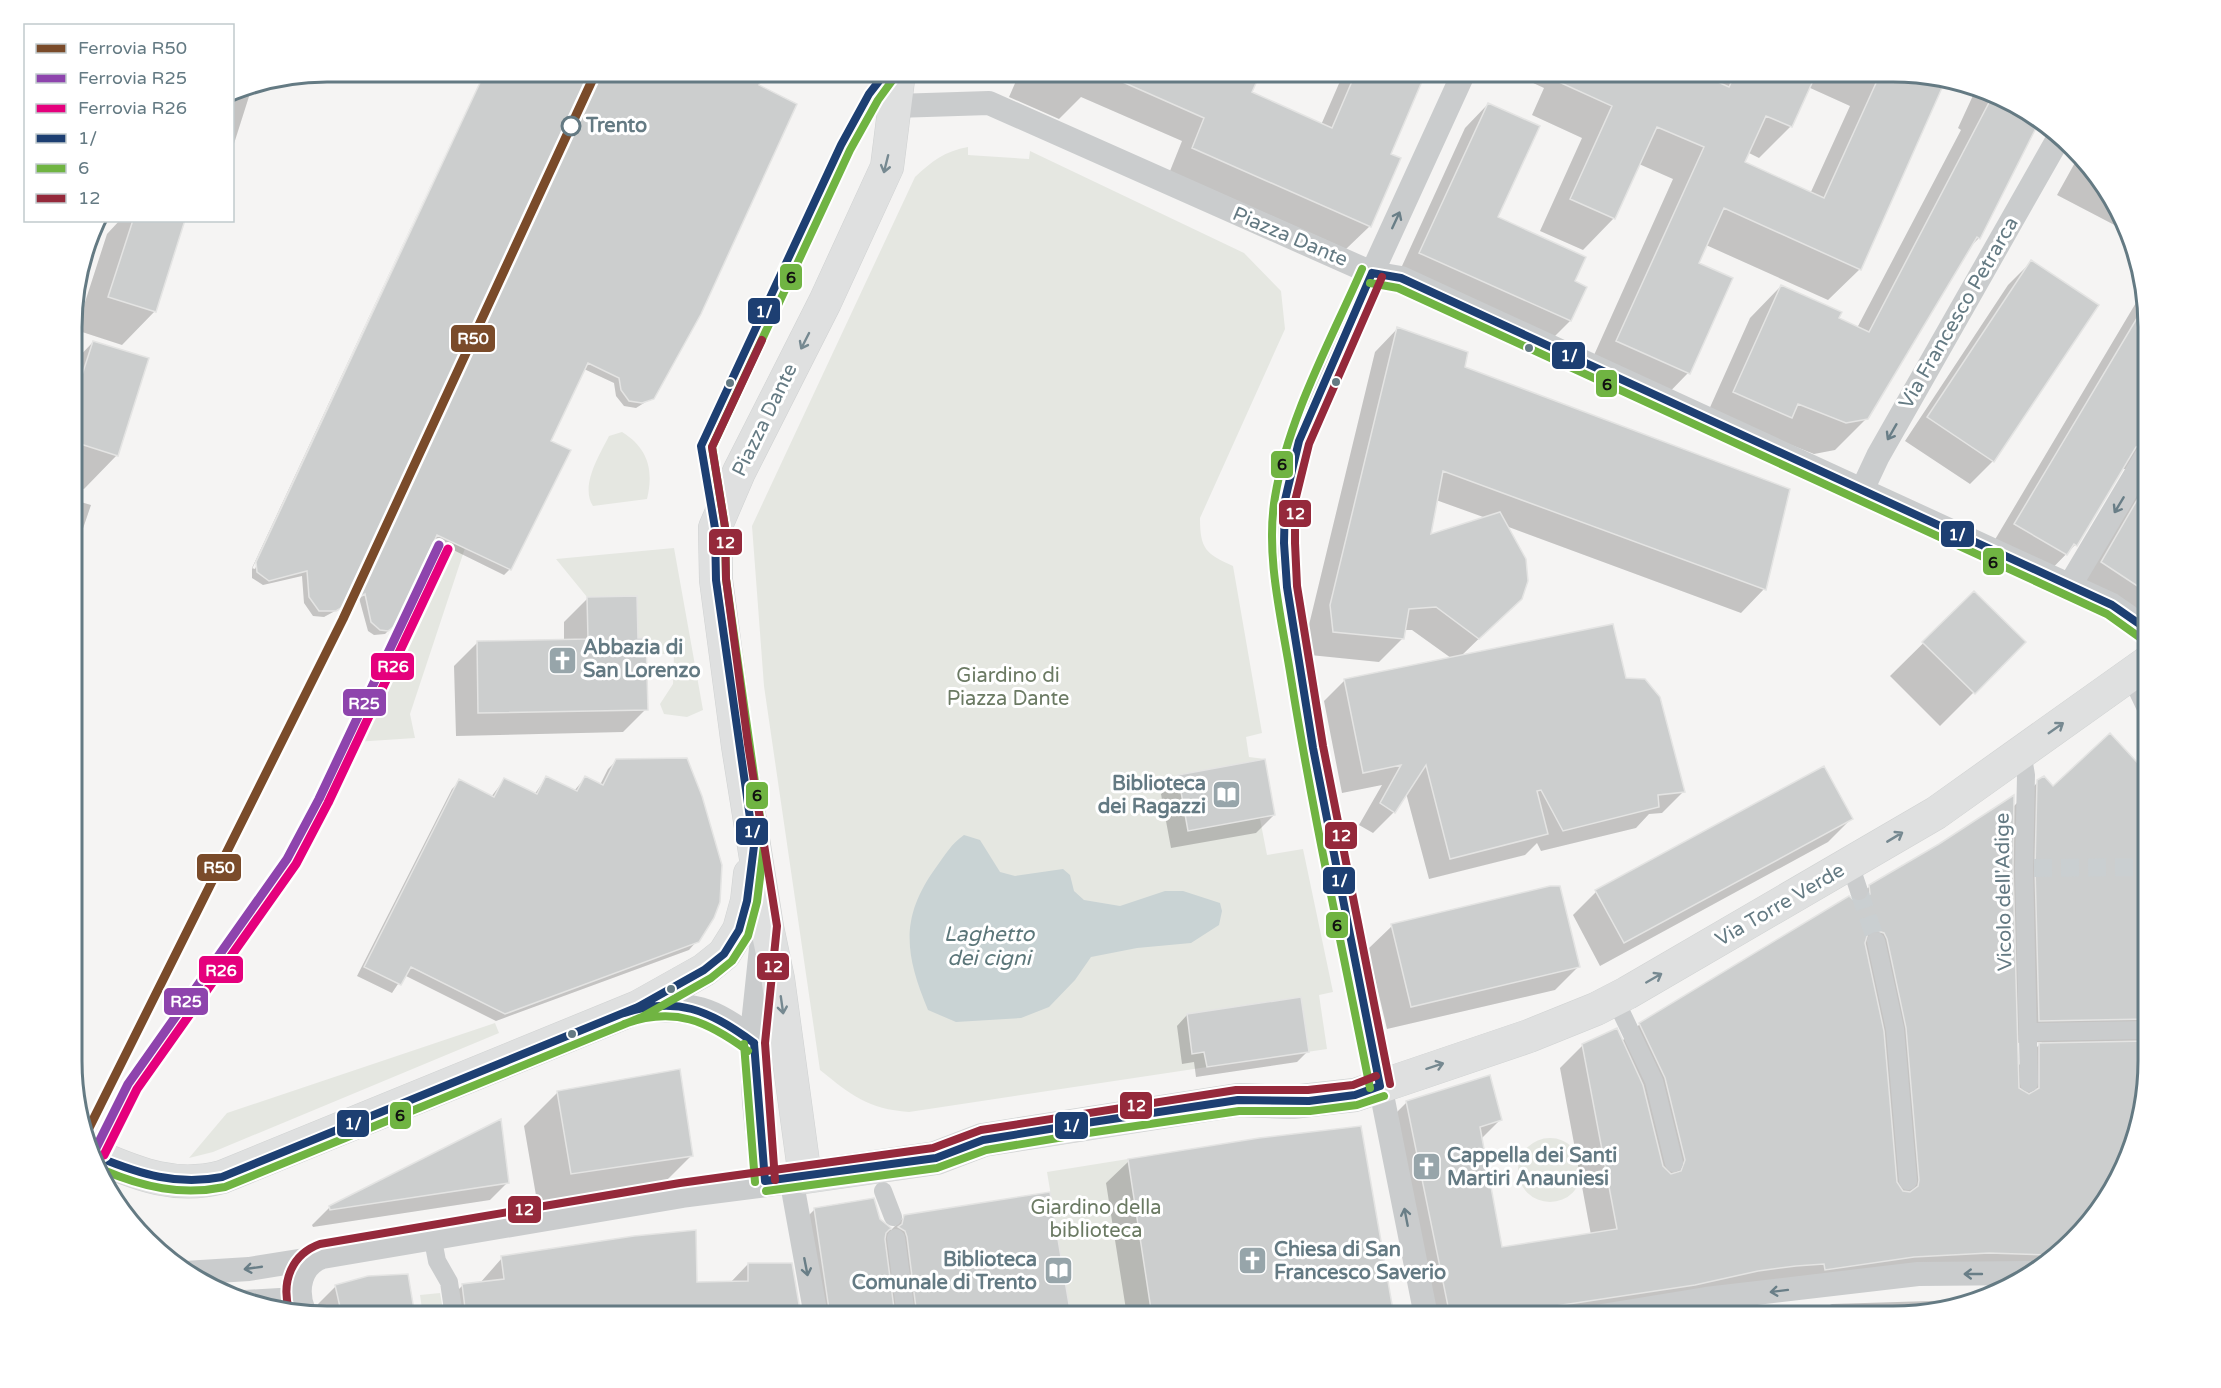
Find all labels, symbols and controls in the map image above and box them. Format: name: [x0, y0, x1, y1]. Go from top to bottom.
legend: [24, 24, 234, 222]
text: Ferrovia R50: [78, 37, 187, 59]
text: Ferrovia R25: [78, 67, 187, 89]
text: Ferrovia R26: [78, 97, 187, 119]
place label: Trento: [585, 114, 647, 138]
marker: Trento: [561, 116, 581, 136]
text: 1/: [78, 127, 97, 149]
one-way arrow: [880, 154, 892, 173]
text: 6: [78, 157, 89, 179]
text: 12: [78, 187, 101, 209]
street label: Piazza Dante: [1229, 202, 1351, 272]
one-way arrow: [1391, 211, 1403, 229]
street label: Via Francesco Petrarca: [1894, 213, 2024, 413]
line badge: 6: [779, 263, 803, 291]
text: 6: [786, 268, 796, 288]
line badge: 1/: [747, 297, 781, 325]
text: 1/: [755, 302, 773, 322]
line badge: R50: [450, 324, 496, 353]
text: R50: [457, 329, 489, 349]
one-way arrow: [798, 331, 810, 349]
line badge: 1/: [1551, 341, 1586, 370]
unlabelled marker: [1523, 342, 1535, 354]
text: 1/: [1560, 346, 1578, 366]
street label: Piazza Dante: [727, 360, 803, 480]
line badge: 6: [1595, 369, 1618, 398]
text: 6: [1602, 375, 1612, 395]
unlabelled marker: [1330, 376, 1342, 388]
unlabelled marker: [724, 377, 736, 389]
one-way arrow: [1885, 423, 1897, 440]
line badge: 6: [1270, 450, 1294, 479]
text: 6: [1277, 455, 1287, 475]
one-way arrow: [2112, 496, 2124, 513]
line badge: 12: [1278, 499, 1312, 528]
text: 12: [1285, 504, 1305, 524]
line badge: 1/: [1940, 520, 1975, 548]
text: 1/: [1948, 525, 1966, 545]
line badge: 12: [708, 528, 743, 556]
text: 12: [715, 533, 735, 553]
line badge: 6: [1982, 547, 2005, 576]
text: 6: [1988, 553, 1998, 573]
place label: Abbazia di San Lorenzo: [583, 636, 701, 683]
church icon: Abbazia di San Lorenzo: [546, 644, 578, 676]
line badge: R26: [370, 652, 415, 681]
text: R26: [377, 657, 409, 677]
park label: Giardino di Piazza Dante: [947, 664, 1069, 711]
line badge: R25: [342, 688, 387, 717]
text: R25: [348, 694, 380, 714]
one-way arrow: [2048, 722, 2064, 734]
place label: Biblioteca dei Ragazzi: [1098, 772, 1206, 819]
library icon: Biblioteca dei Ragazzi: [1211, 779, 1243, 811]
line badge: 6: [745, 781, 769, 810]
text: 6: [752, 786, 762, 806]
street label: Vicolo dell'Adige: [1991, 813, 2017, 971]
line badge: 1/: [735, 817, 769, 846]
line badge: 12: [1324, 821, 1358, 850]
text: 1/: [743, 822, 761, 842]
text: 12: [1331, 826, 1351, 846]
one-way arrow: [1886, 831, 1903, 843]
line badge: R50: [196, 853, 242, 882]
text: R50: [203, 858, 235, 878]
street label: Via Torre Verde: [1711, 858, 1849, 952]
line badge: 1/: [1322, 866, 1356, 895]
text: 1/: [1330, 871, 1348, 891]
line badge: 6: [1325, 911, 1349, 939]
text: 6: [1332, 916, 1342, 936]
water label: Laghetto dei cigni: [944, 922, 1035, 971]
line badge: 12: [756, 952, 790, 981]
line badge: R26: [198, 955, 244, 984]
text: 12: [763, 957, 783, 977]
text: R26: [205, 961, 237, 981]
one-way arrow: [1645, 972, 1662, 984]
unlabelled marker: [665, 983, 677, 995]
line badge: R25: [163, 987, 209, 1016]
text: R25: [170, 992, 202, 1012]
one-way arrow: [777, 995, 788, 1015]
unlabelled marker: [566, 1028, 578, 1040]
one-way arrow: [1425, 1060, 1444, 1071]
line badge: 12: [1119, 1091, 1153, 1120]
text: 12: [1126, 1096, 1146, 1116]
line badge: 6: [389, 1101, 412, 1130]
text: 6: [395, 1106, 405, 1126]
line badge: 1/: [336, 1109, 370, 1138]
line badge: 1/: [1054, 1111, 1089, 1140]
text: 1/: [344, 1114, 362, 1134]
text: 1/: [1062, 1116, 1080, 1136]
place label: Cappella dei Santi Martiri Anauniesi: [1447, 1144, 1617, 1191]
church icon: Cappella dei Santi Martiri Anauniesi: [1410, 1151, 1442, 1183]
line badge: 12: [507, 1195, 542, 1224]
park label: Giardino della biblioteca: [1031, 1196, 1162, 1243]
text: 12: [514, 1200, 534, 1220]
one-way arrow: [1400, 1208, 1411, 1227]
place label: Chiesa di San Francesco Saverio: [1274, 1238, 1446, 1285]
church icon: Chiesa di San Francesco Saverio: [1237, 1245, 1269, 1277]
place label: Biblioteca Comunale di Trento: [852, 1248, 1037, 1295]
library icon: Biblioteca Comunale di Trento: [1042, 1255, 1074, 1287]
one-way arrow: [801, 1257, 812, 1276]
one-way arrow: [244, 1263, 263, 1274]
one-way arrow: [1963, 1268, 1983, 1280]
one-way arrow: [1769, 1285, 1789, 1296]

